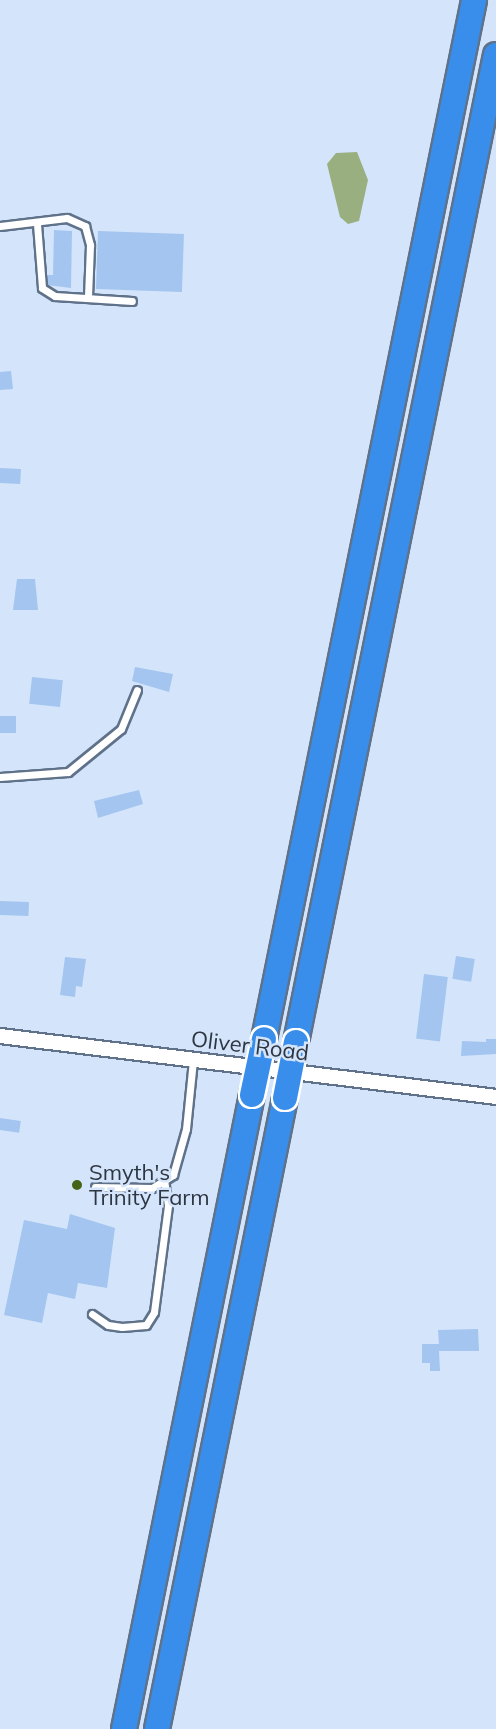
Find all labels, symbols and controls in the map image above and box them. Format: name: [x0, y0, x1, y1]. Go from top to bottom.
street label: Oliver Road: [190, 1026, 310, 1066]
place label: Smyth's Trinity Farm: [89, 1159, 210, 1210]
marker: Smyth's Trinity Farm: [70, 1178, 84, 1192]

